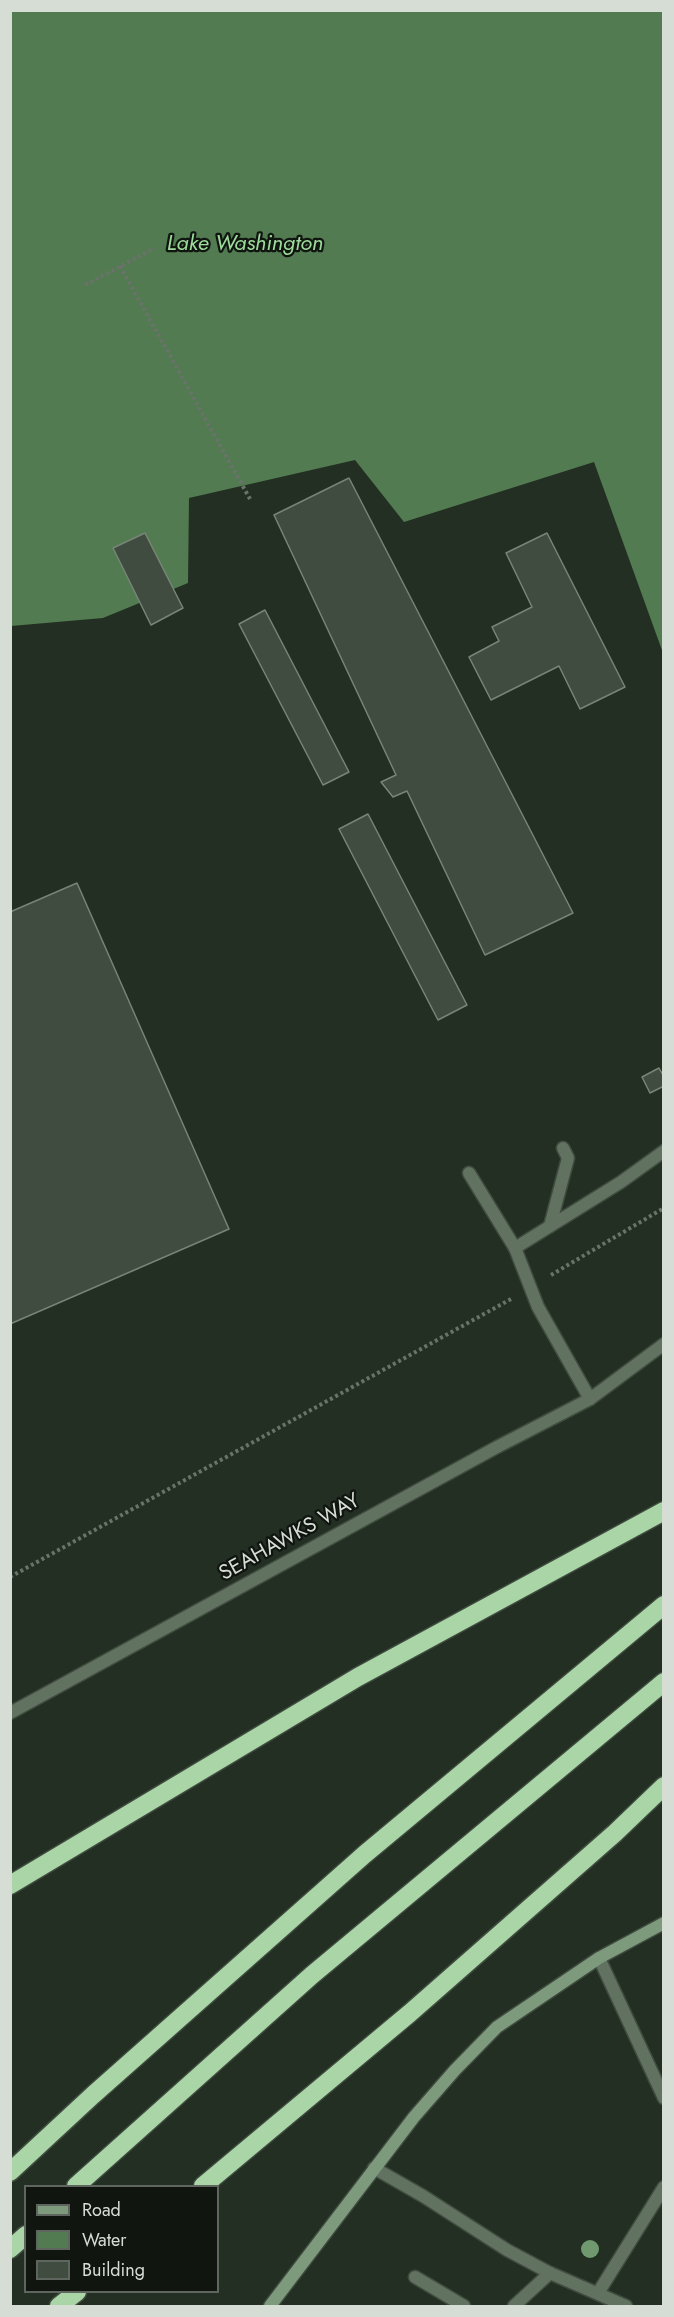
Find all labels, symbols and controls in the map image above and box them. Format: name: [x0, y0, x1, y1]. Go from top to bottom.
water label: Lake Washington: [167, 232, 323, 258]
street label: SEAHAWKS WAY: [215, 1489, 365, 1587]
legend: [24, 2185, 219, 2293]
text: Road: [82, 2197, 121, 2223]
text: Water: [82, 2227, 126, 2253]
text: Building: [82, 2257, 145, 2283]

